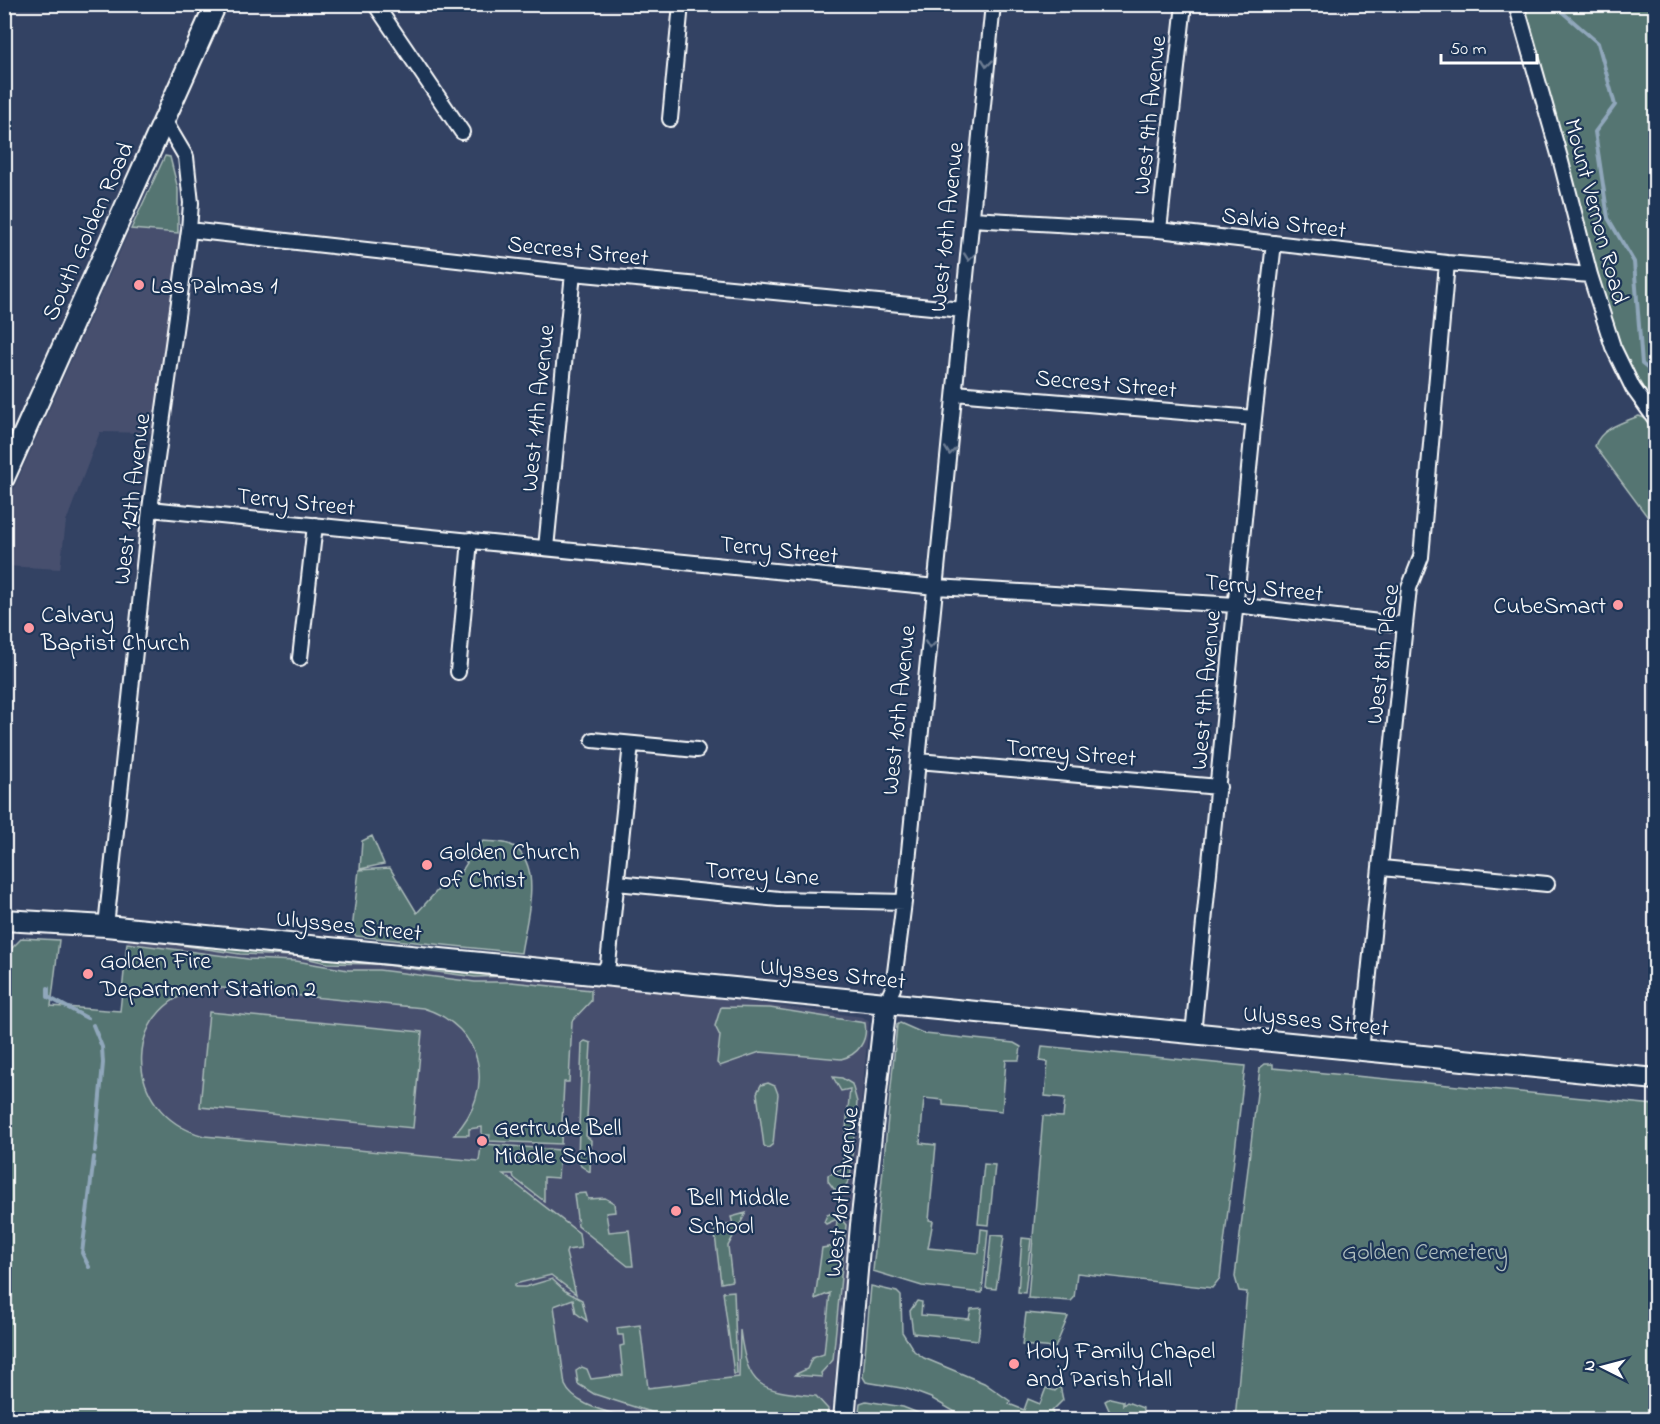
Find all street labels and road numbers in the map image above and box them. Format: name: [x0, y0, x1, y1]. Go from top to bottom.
street label: West 9th Avenue: [1126, 34, 1177, 197]
street label: Mount Vernon Road: [1553, 115, 1636, 309]
street label: South Golden Road: [34, 137, 145, 327]
street label: West 10th Avenue: [922, 140, 975, 314]
street label: Salvia Street: [1219, 199, 1348, 249]
street label: Secrest Street: [505, 228, 650, 277]
street label: West 11th Avenue: [513, 323, 566, 494]
street label: Secrest Street: [1034, 362, 1178, 409]
street label: West 12th Avenue: [106, 411, 161, 587]
street label: Terry Street: [235, 480, 357, 528]
street label: Terry Street: [718, 528, 840, 576]
street label: Terry Street: [1203, 566, 1325, 614]
street label: West 8th Place: [1359, 582, 1410, 726]
street label: West 9th Avenue: [1183, 609, 1232, 771]
street label: West 10th Avenue: [874, 623, 927, 797]
street label: Torrey Street: [1004, 731, 1137, 779]
street label: Torrey Lane: [703, 854, 820, 898]
street label: Ulysses Street: [274, 902, 423, 954]
street label: Ulysses Street: [758, 950, 907, 1002]
street label: Ulysses Street: [1241, 997, 1390, 1049]
street label: West 10th Avenue: [817, 1105, 870, 1279]

